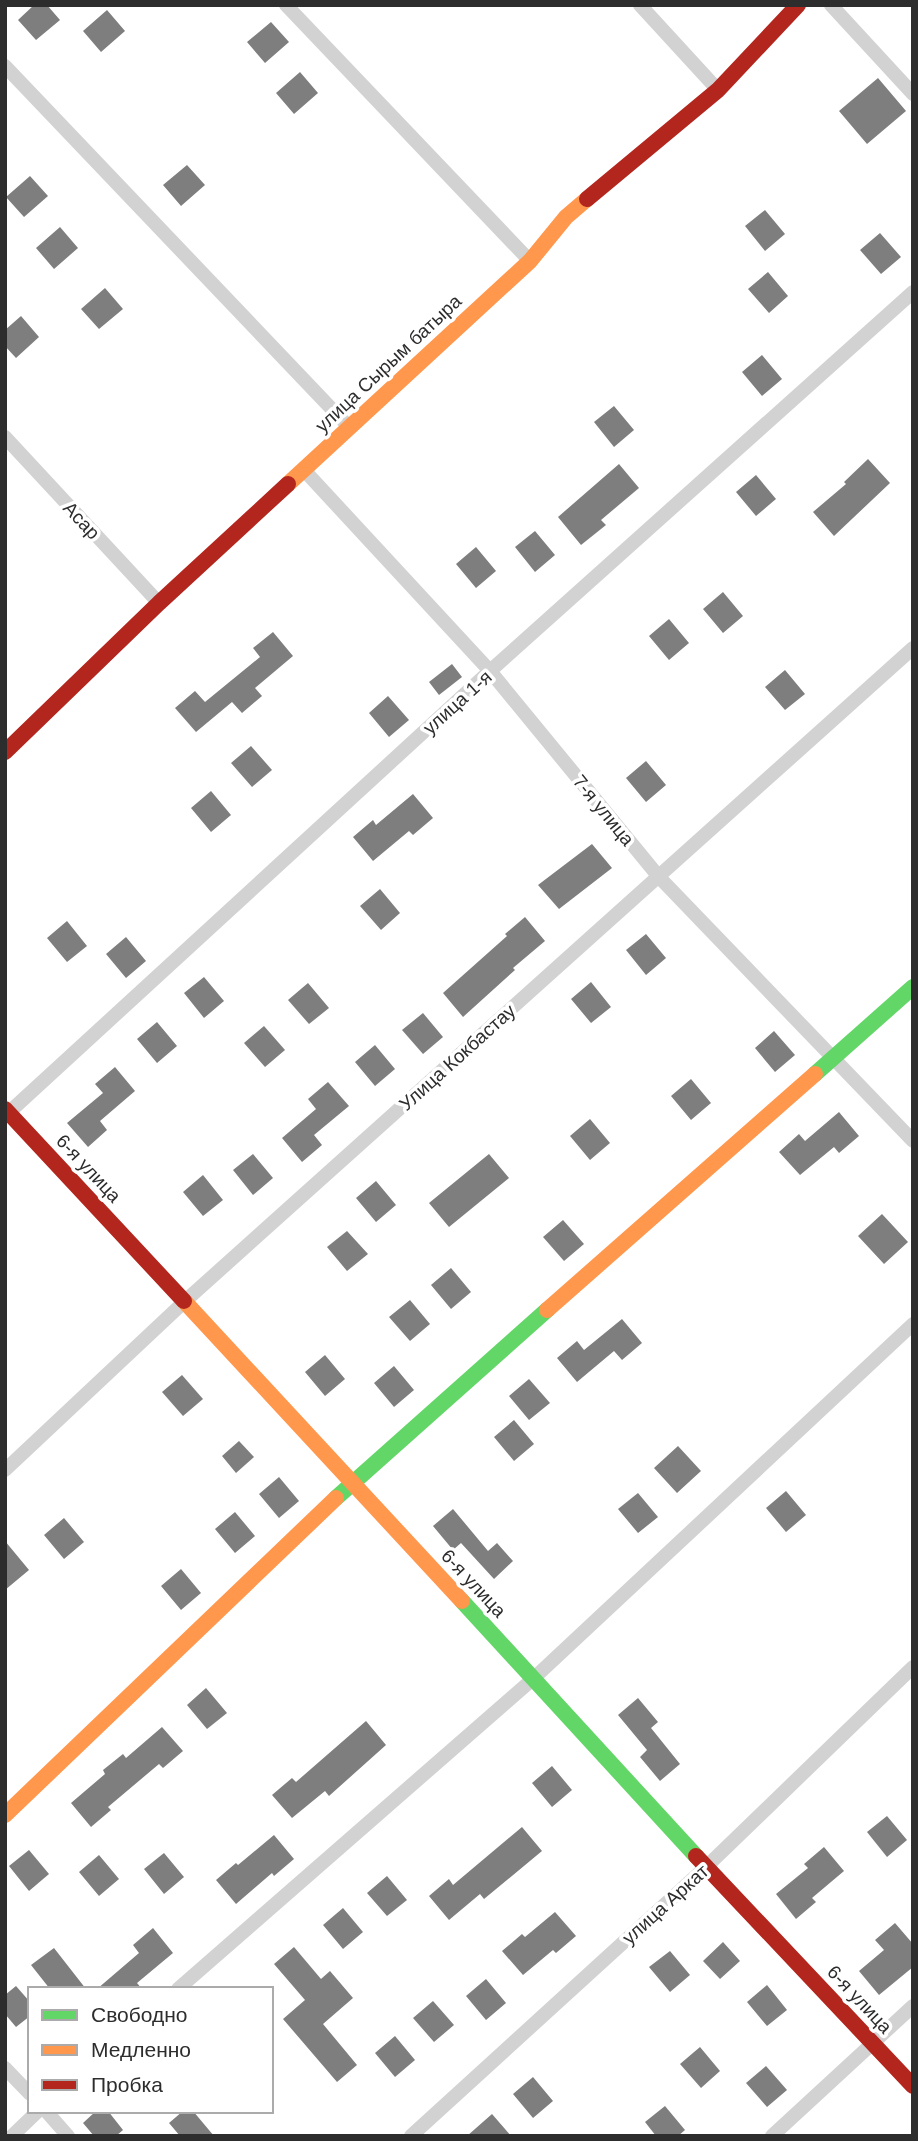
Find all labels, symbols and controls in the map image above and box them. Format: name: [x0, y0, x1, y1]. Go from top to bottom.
street label: улица Сырым батыра: [311, 290, 466, 436]
street label: Асар: [59, 497, 104, 543]
street label: улица 1-я: [419, 666, 496, 739]
street label: 7-я улица: [569, 771, 639, 850]
street label: Улица Кокбастау: [395, 1000, 520, 1115]
street label: 6-я улица: [52, 1130, 125, 1207]
street label: 6-я улица: [437, 1545, 510, 1622]
street label: улица Аркат: [618, 1860, 713, 1948]
street label: 6-я улица: [823, 1961, 896, 2038]
legend: [28, 1987, 273, 2113]
text: Свободно: [91, 2003, 188, 2026]
text: Медленно: [91, 2038, 191, 2061]
text: Пробка: [91, 2073, 163, 2096]

